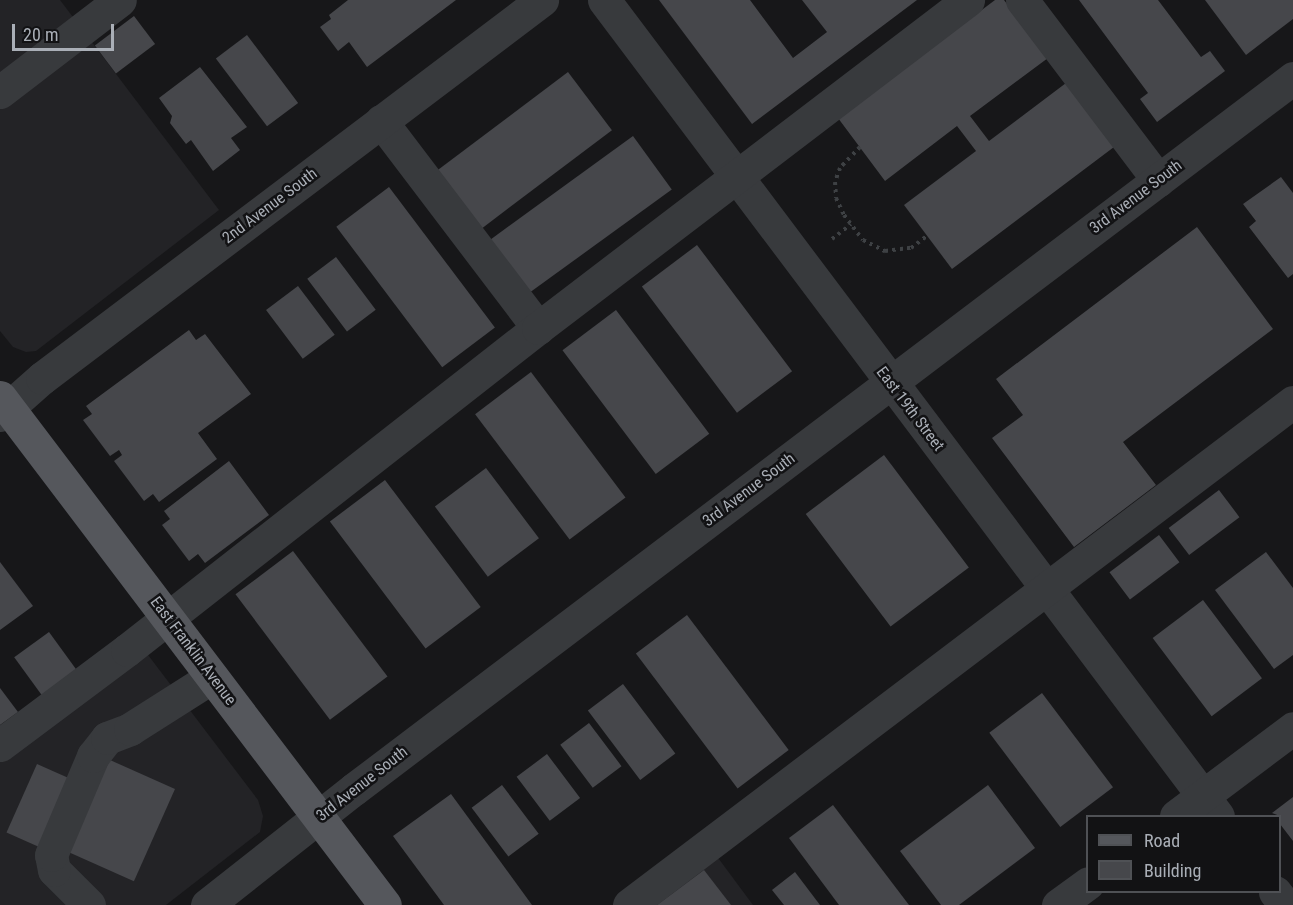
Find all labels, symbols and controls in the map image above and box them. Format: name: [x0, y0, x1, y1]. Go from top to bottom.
scale bar: [15, 12, 117, 50]
text: 20 m: [23, 24, 58, 45]
street label: 3rd Avenue South: [1086, 156, 1186, 238]
street label: 2nd Avenue South: [219, 164, 321, 248]
street label: East 19th Street: [872, 363, 948, 455]
street label: 3rd Avenue South: [699, 449, 799, 531]
street label: East Franklin Avenue: [146, 593, 240, 709]
street label: 3rd Avenue South: [313, 742, 411, 826]
legend: [1086, 815, 1281, 893]
text: Road: [1144, 830, 1180, 851]
text: Building: [1144, 860, 1201, 881]

